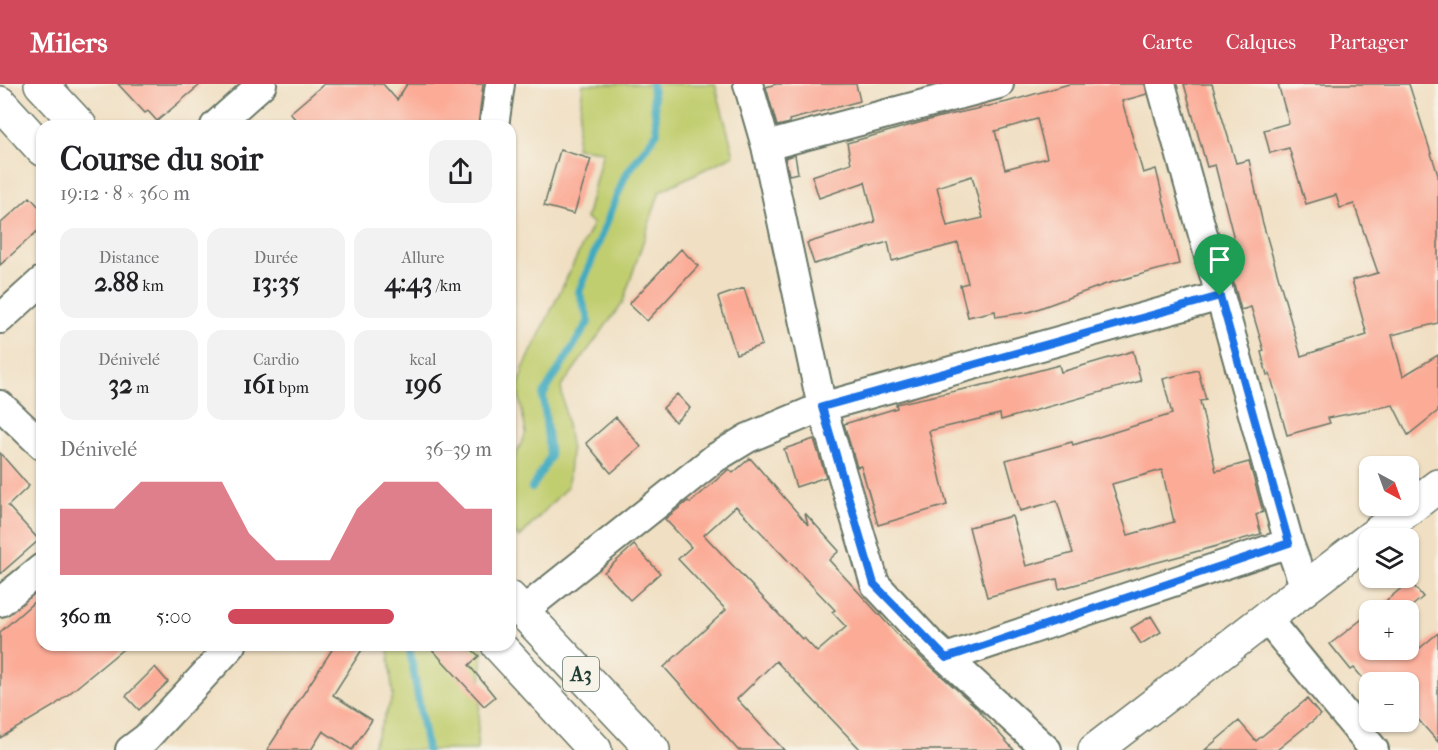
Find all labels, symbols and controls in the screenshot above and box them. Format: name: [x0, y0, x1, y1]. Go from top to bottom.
text: Milers: [30, 26, 108, 59]
text: Carte: [1142, 30, 1193, 54]
text: Calques: [1226, 30, 1296, 54]
text: Partager: [1329, 30, 1408, 54]
text: Course du soir: [60, 140, 263, 179]
button: share: [429, 140, 492, 203]
text: 19:12 · 8 × 360 m: [60, 182, 190, 205]
pin: [1194, 234, 1245, 296]
icon: arrive: [1203, 243, 1236, 276]
text: Distance: [99, 248, 159, 267]
text: Durée: [254, 248, 298, 267]
text: Allure: [402, 248, 444, 267]
text: 2.88: [94, 267, 139, 298]
text: 13:35: [252, 267, 300, 298]
text: 4:43: [385, 267, 432, 298]
text: km: [139, 276, 164, 295]
text: /km: [432, 276, 461, 295]
text: Dénivelé: [98, 350, 160, 369]
text: Cardio: [253, 350, 299, 369]
text: kcal: [410, 350, 436, 369]
text: 32: [109, 369, 133, 400]
text: 161: [243, 369, 275, 400]
text: 196: [405, 369, 442, 400]
text: m: [133, 378, 149, 397]
text: bpm: [275, 378, 309, 397]
text: Dénivelé: [60, 438, 137, 461]
text: 36–39 m: [425, 438, 492, 461]
north arrow: [1359, 456, 1419, 516]
map controls: [1359, 456, 1419, 732]
button: layers: [1359, 528, 1419, 588]
button: +: [1359, 600, 1419, 660]
text: 360 m: [60, 605, 111, 628]
text: 5:00: [156, 605, 192, 628]
road number: A3: [563, 657, 599, 691]
button: −: [1359, 672, 1419, 732]

